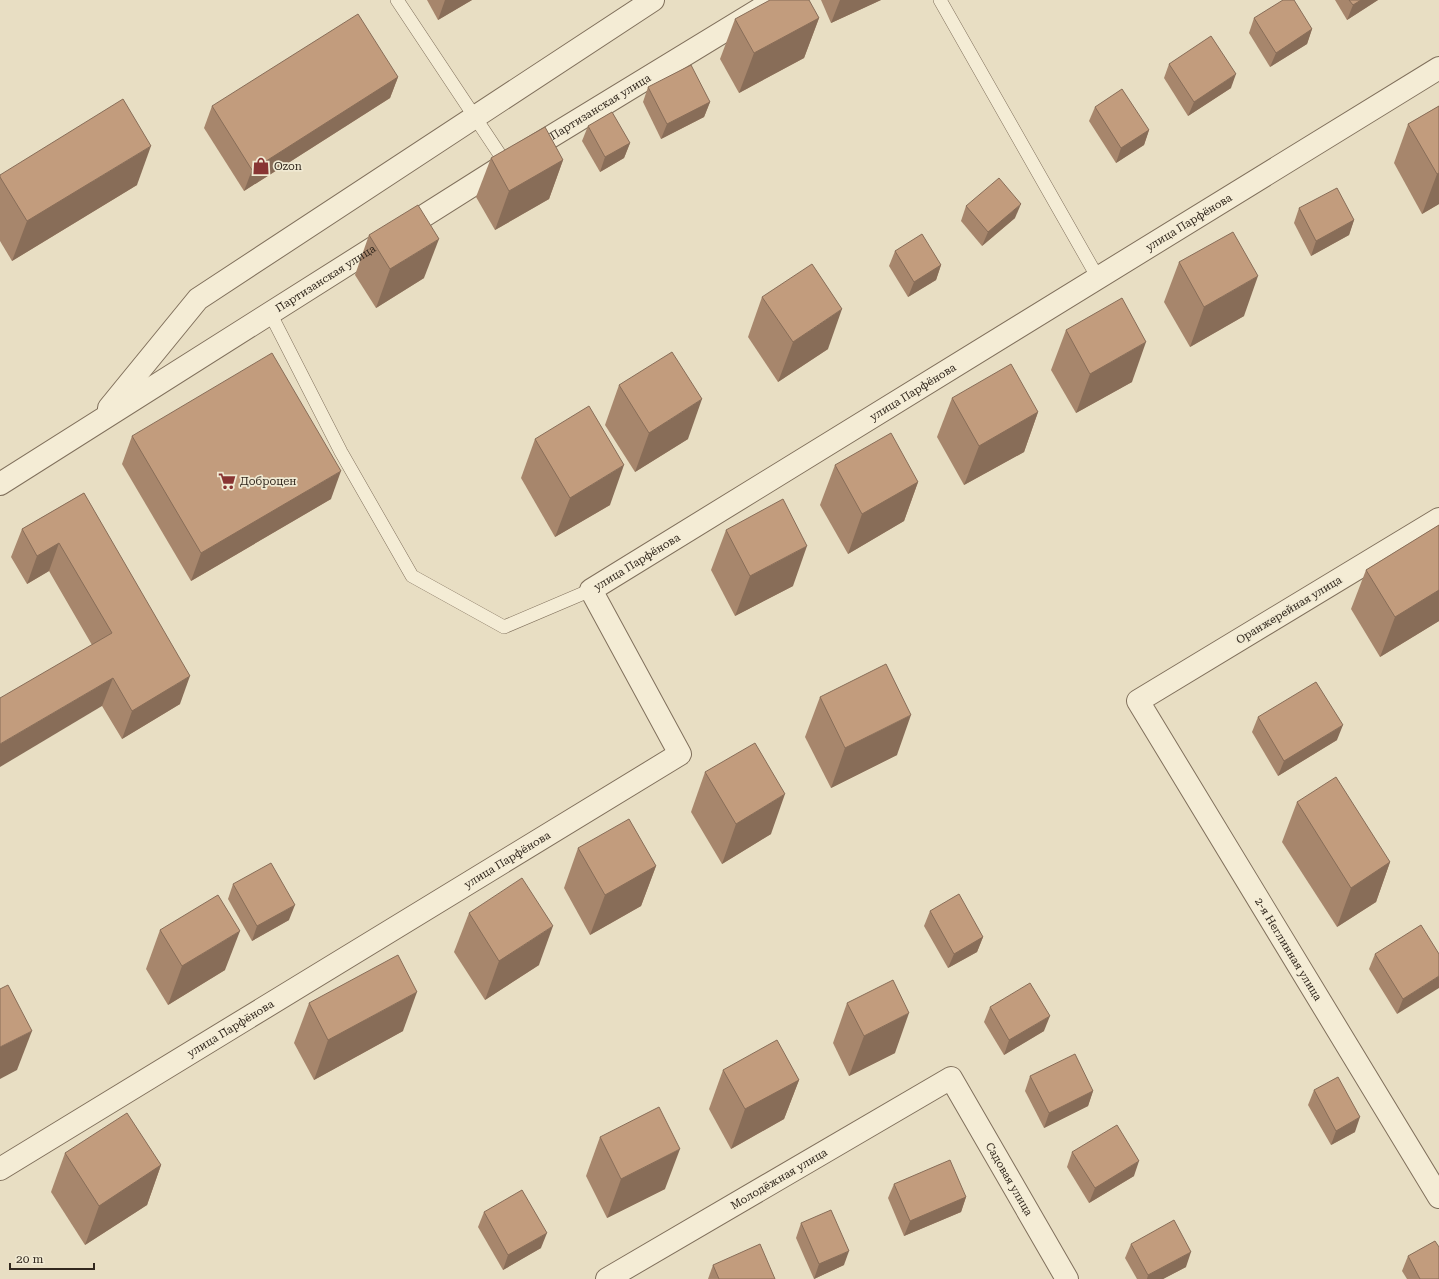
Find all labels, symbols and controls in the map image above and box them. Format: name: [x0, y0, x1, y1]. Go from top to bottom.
street label: Партизанская улица: [547, 71, 653, 142]
shop icon: Ozon: [251, 156, 271, 176]
place label: Ozon: [274, 160, 302, 173]
street label: улица Парфёнова: [1143, 191, 1234, 254]
street label: Партизанская улица: [273, 242, 378, 315]
street label: улица Парфёнова: [867, 361, 958, 423]
supermarket icon: Доброцен: [217, 471, 237, 491]
place label: Доброцен: [240, 475, 296, 488]
street label: улица Парфёнова: [591, 530, 682, 593]
street label: Оранжерейная улица: [1234, 573, 1344, 647]
street label: улица Парфёнова: [461, 828, 553, 891]
street label: 2-я Неглинная улица: [1252, 895, 1325, 1003]
street label: улица Парфёнова: [185, 997, 276, 1060]
street label: Садовая улица: [983, 1140, 1036, 1218]
street label: Молодёжная улица: [728, 1145, 829, 1212]
scale bar: [10, 1245, 94, 1271]
text: 20 m: [16, 1252, 43, 1266]

